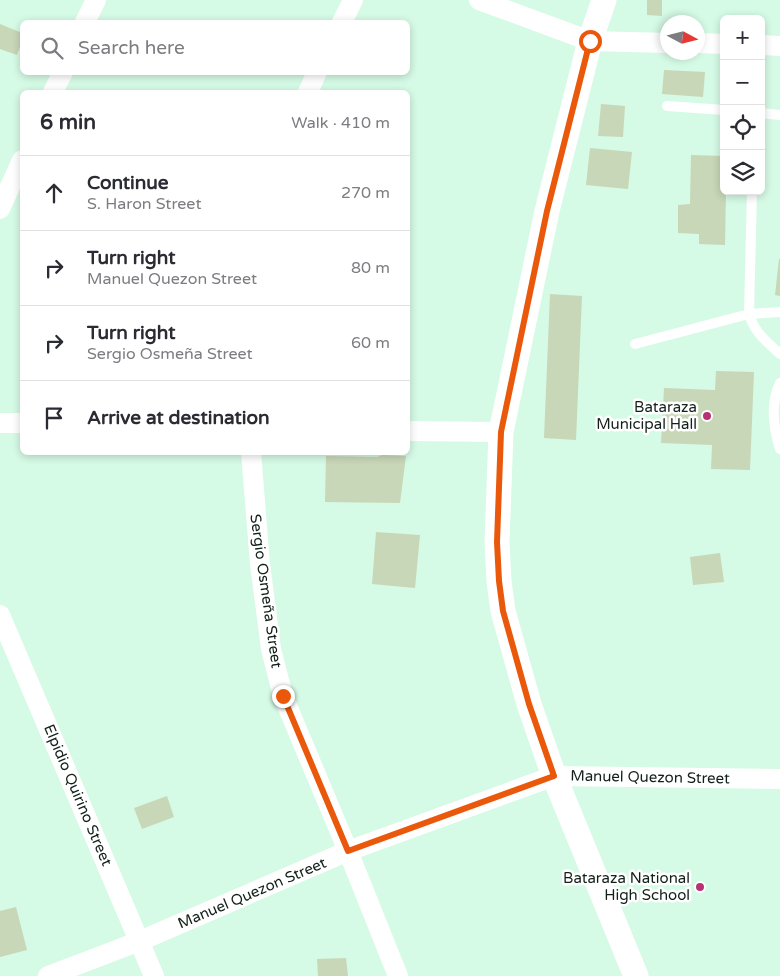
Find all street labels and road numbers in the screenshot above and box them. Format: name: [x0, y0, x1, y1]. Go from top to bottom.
street label: Sergio Osmeña Street: [246, 513, 286, 669]
street label: Elpidio Quirino Street: [40, 721, 116, 869]
street label: Manuel Quezon Street: [570, 767, 730, 787]
street label: Manuel Quezon Street: [175, 853, 329, 932]

